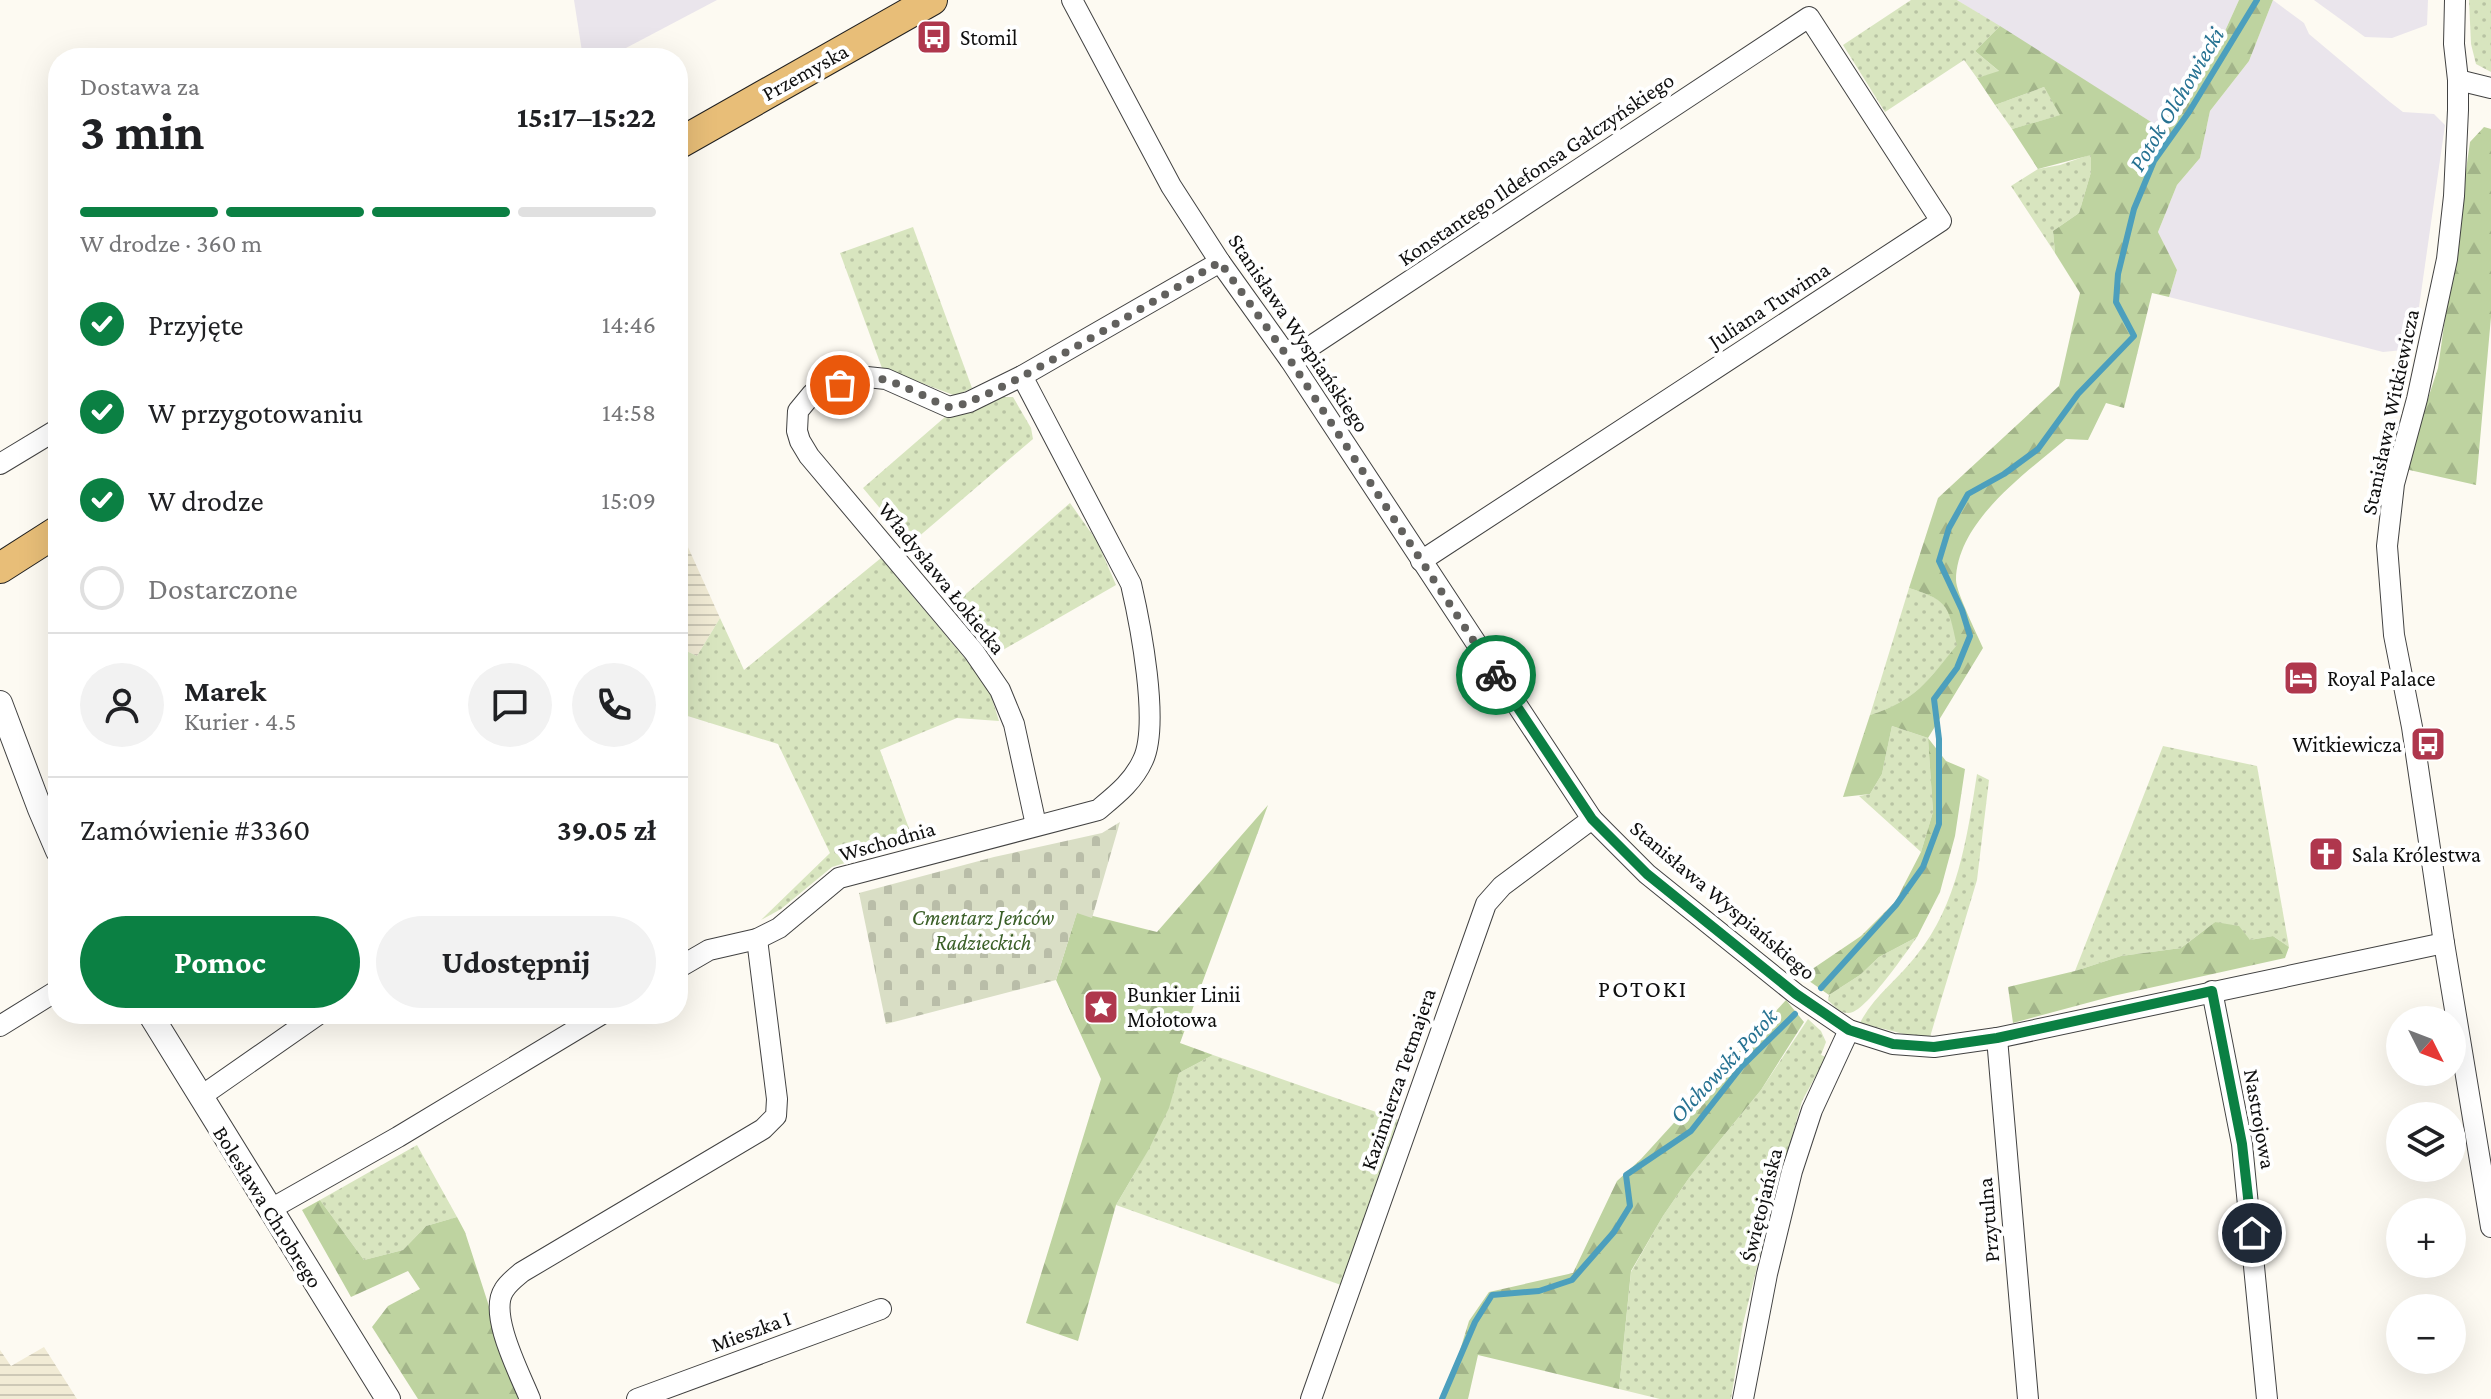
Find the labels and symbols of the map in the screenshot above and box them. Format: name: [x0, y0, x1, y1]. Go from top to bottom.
bus stop icon: Stomil: [915, 18, 953, 56]
water label: Potok Olchowiecki: [2123, 22, 2230, 176]
place label: Stomil: [960, 25, 1018, 50]
street label: Przemyska: [758, 38, 852, 106]
street label: Konstantego Ildefonsa Gałczyńskiego: [1393, 67, 1679, 271]
street label: Stanisława Wyspiańskiego: [1223, 229, 1375, 437]
street label: Juliana Tuwima: [1702, 257, 1834, 355]
street label: Stanisława Witkiewicza: [2356, 307, 2424, 517]
pin: [806, 351, 874, 419]
street label: Władysława Łokietka: [873, 497, 1011, 659]
courier: [1456, 635, 1536, 715]
hotel icon: Royal Palace: [2282, 659, 2320, 697]
place label: Royal Palace: [2327, 666, 2435, 691]
bus stop icon: Witkiewicza: [2409, 725, 2447, 763]
place label: Witkiewicza: [2293, 732, 2402, 757]
street label: Wschodnia: [836, 815, 938, 867]
street label: Stanisława Wyspiańskiego: [1625, 815, 1821, 985]
church icon: Sala Królestwa: [2307, 835, 2345, 873]
place label: Sala Królestwa: [2352, 842, 2481, 867]
park label: Cmentarz Jeńców Radzieckich: [912, 905, 1054, 955]
district label: POTOKI: [1598, 975, 1688, 1002]
place label: Bunkier Linii Mołotowa: [1127, 982, 1241, 1032]
street label: Kazimierza Tetmajera: [1355, 985, 1441, 1173]
place icon: Bunkier Linii Mołotowa: [1082, 988, 1120, 1026]
water label: Olchowski Potok: [1663, 1001, 1784, 1128]
north arrow: [2386, 1006, 2466, 1086]
street label: Nastrojowa: [2239, 1067, 2281, 1171]
street label: Bolesława Chrobrego: [208, 1121, 328, 1293]
street label: Świętojańska: [1735, 1146, 1787, 1264]
street label: Przytulna: [1972, 1177, 2004, 1263]
pin: [2218, 1199, 2286, 1267]
street label: Mieszka I: [708, 1305, 794, 1357]

